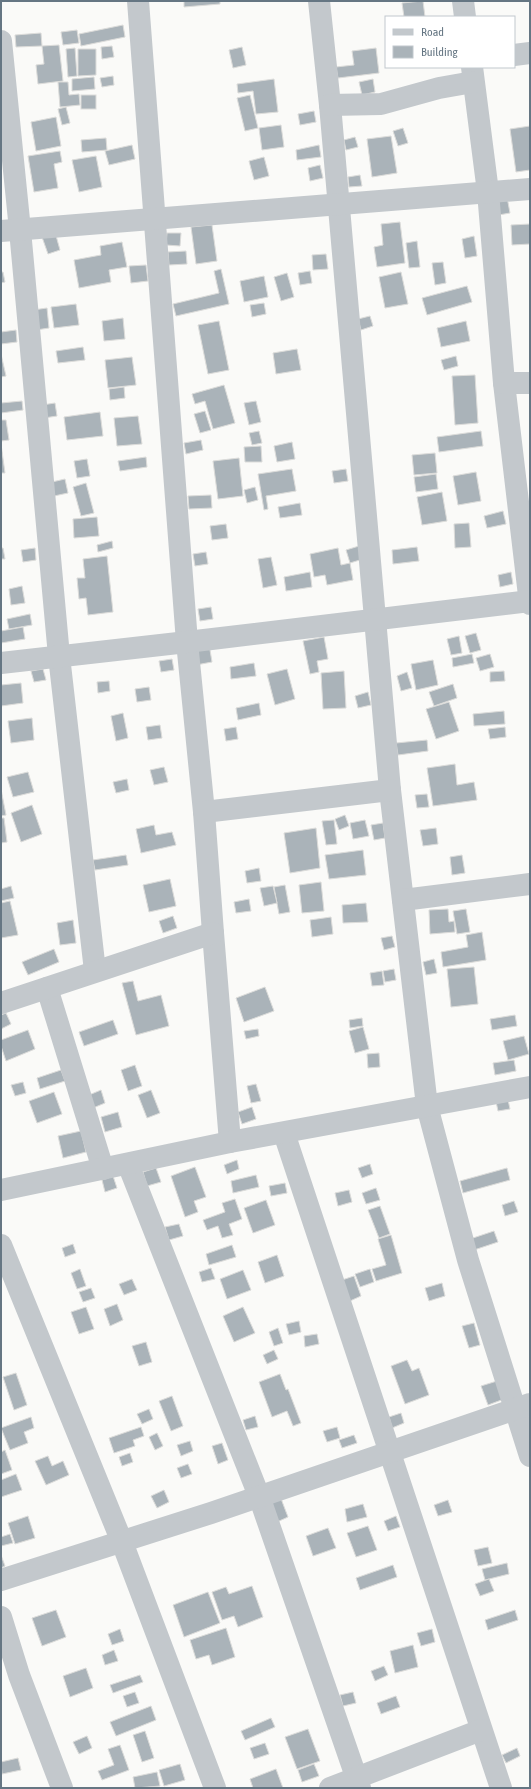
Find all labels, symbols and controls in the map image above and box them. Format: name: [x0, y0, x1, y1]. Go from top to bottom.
legend: [385, 16, 515, 68]
text: Road: [421, 25, 444, 39]
text: Building: [421, 45, 459, 59]

